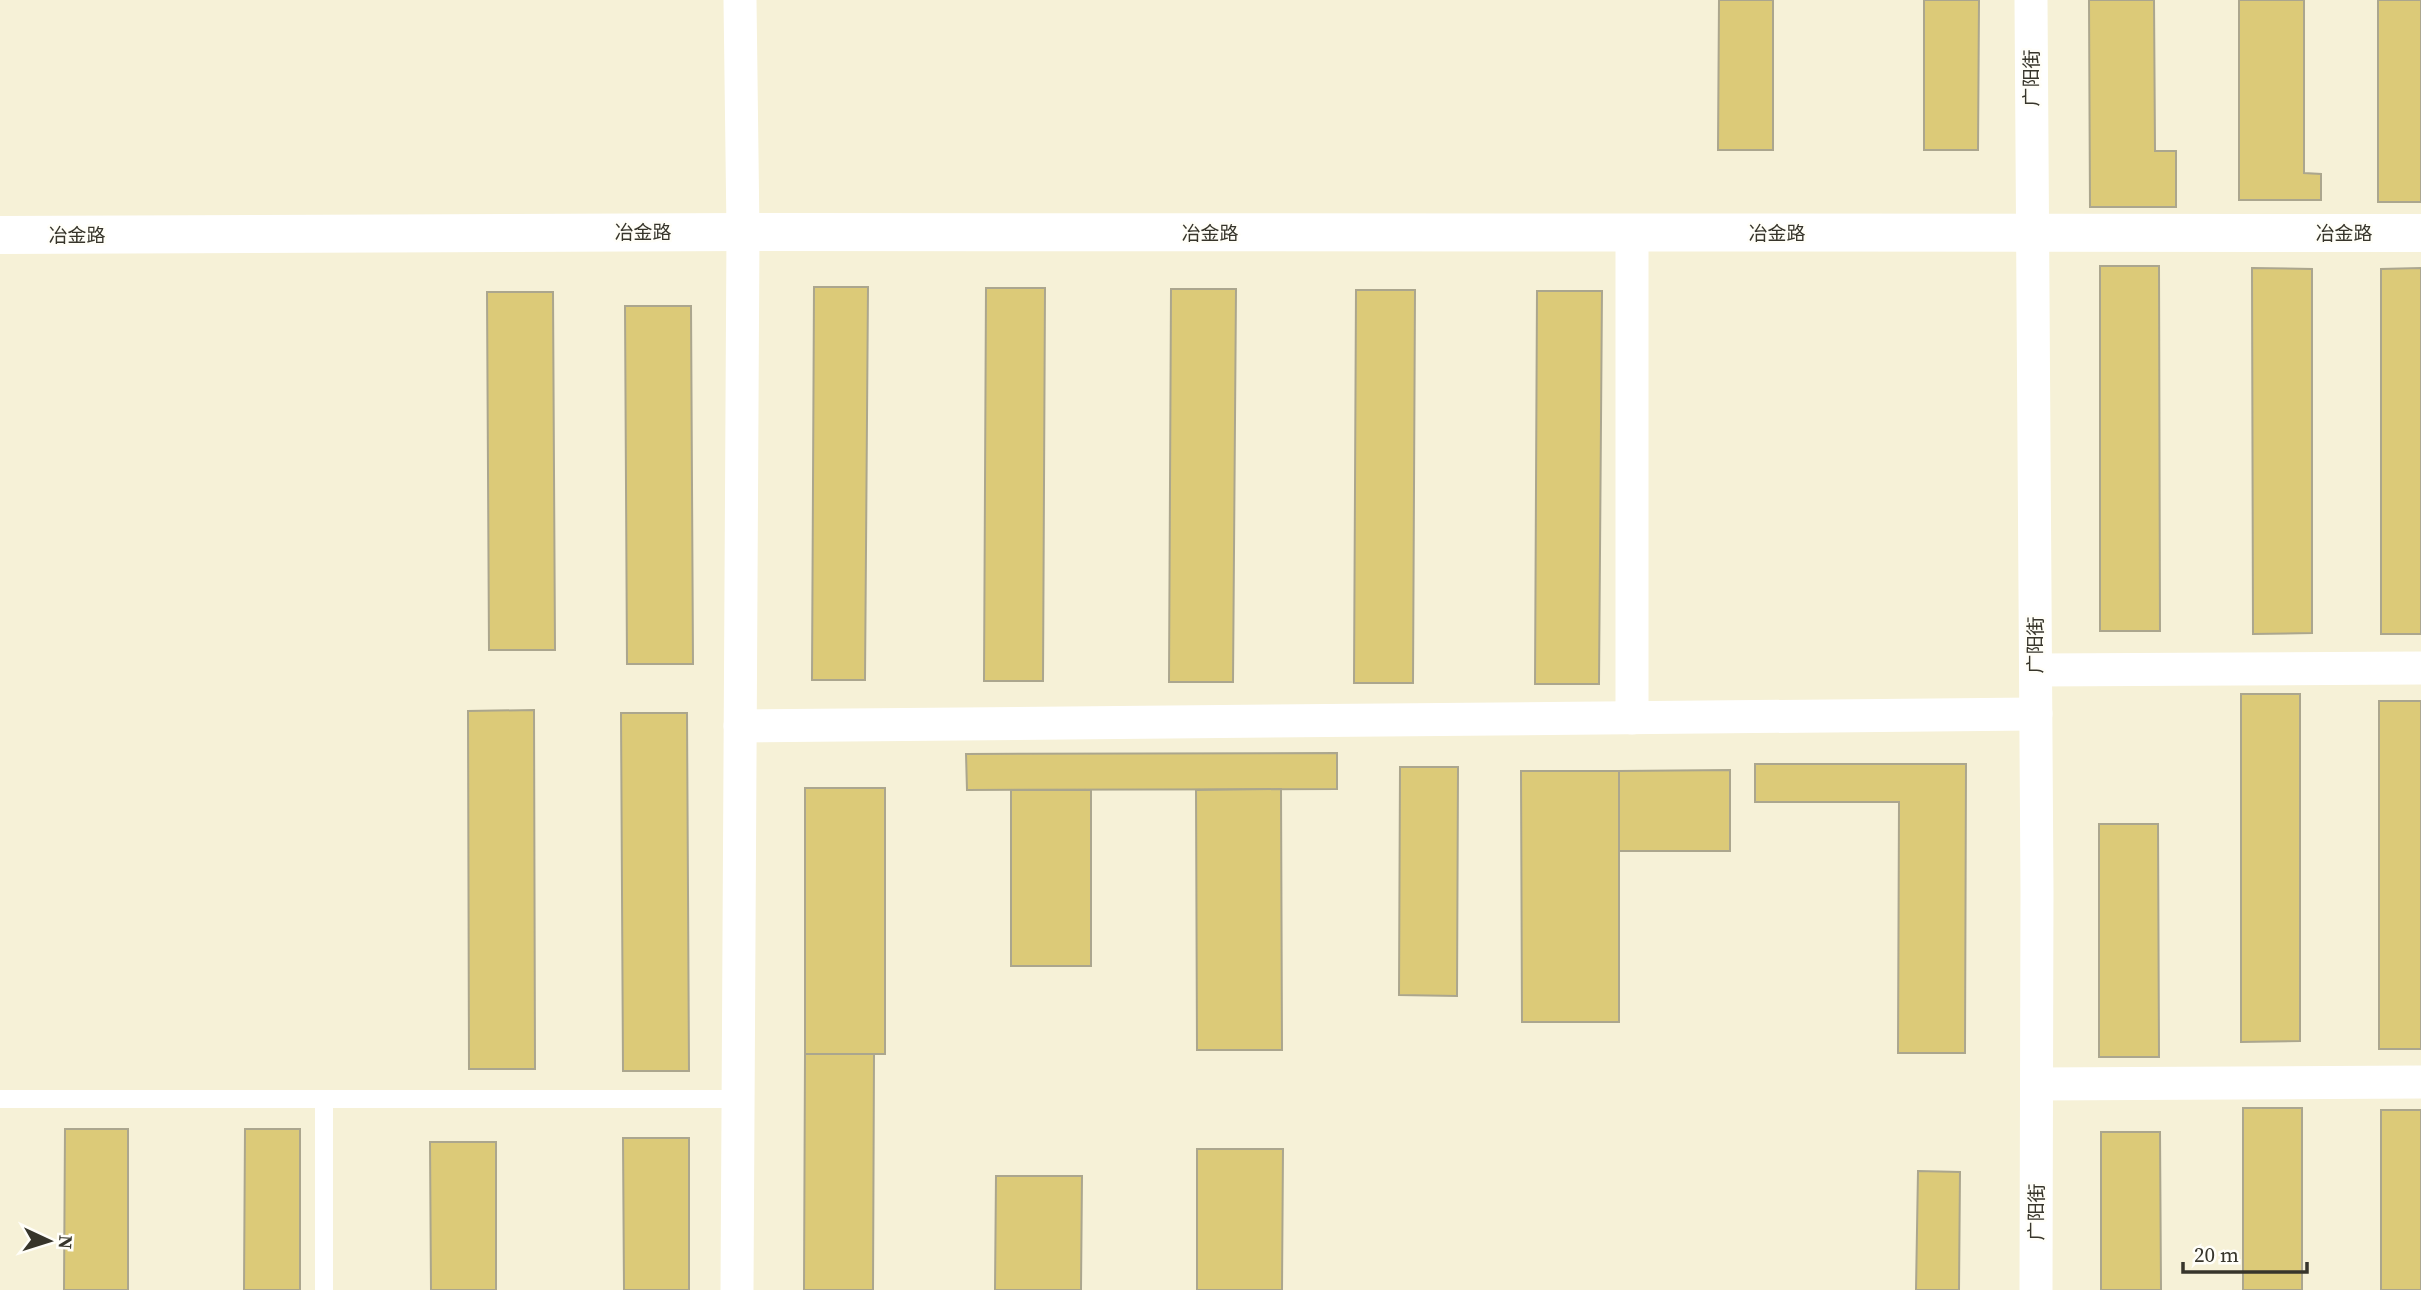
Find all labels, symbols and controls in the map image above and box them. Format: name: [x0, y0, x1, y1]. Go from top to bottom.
street label: 广阳街: [2018, 49, 2044, 107]
street label: 冶金路: [614, 219, 672, 245]
street label: 冶金路: [1181, 220, 1239, 246]
street label: 冶金路: [1748, 220, 1806, 246]
street label: 冶金路: [2315, 220, 2373, 246]
street label: 冶金路: [48, 222, 106, 248]
street label: 广阳街: [2022, 616, 2048, 674]
street label: 广阳街: [2023, 1183, 2049, 1241]
north arrow: [14, 1206, 84, 1276]
scale bar: [2183, 1230, 2307, 1274]
text: N: [52, 1234, 79, 1250]
text: 20 m: [2194, 1240, 2239, 1269]

